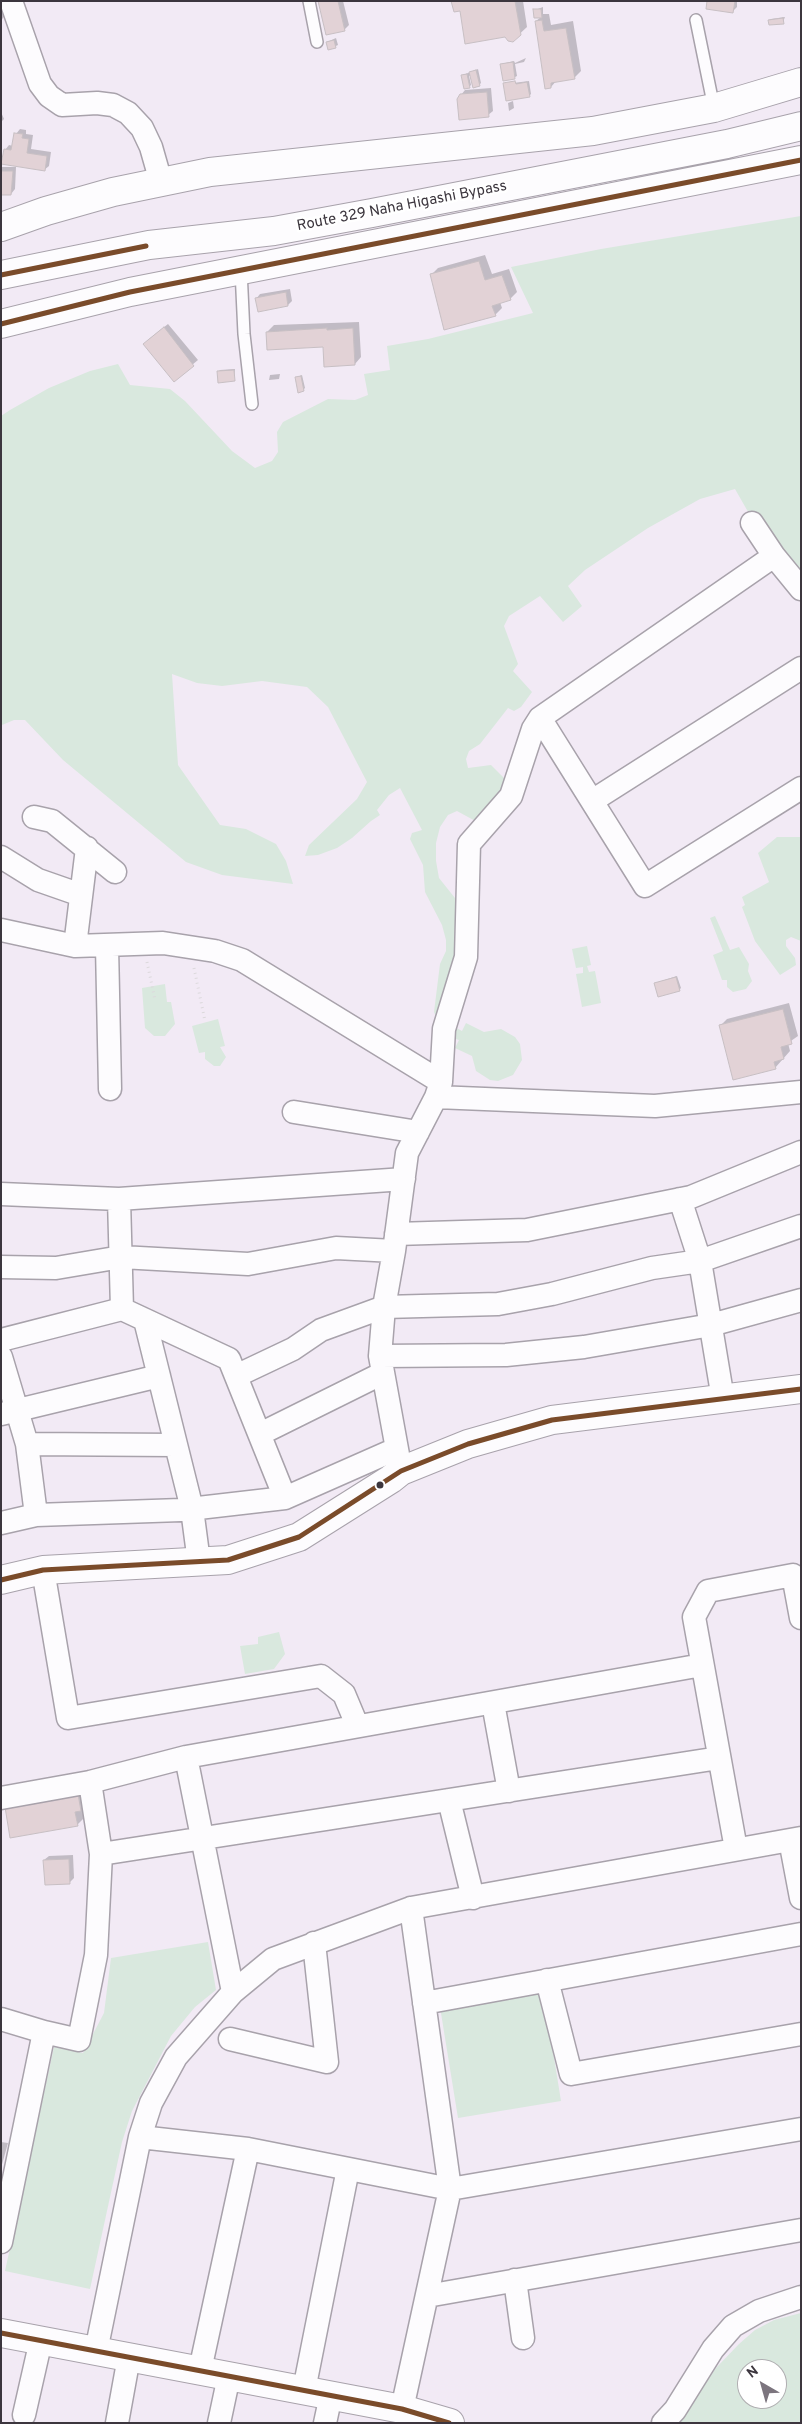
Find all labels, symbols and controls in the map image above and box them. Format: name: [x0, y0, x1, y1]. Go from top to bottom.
street label: Route 329 Naha Higashi Bypass: [295, 178, 509, 236]
unlabelled marker: [375, 1480, 385, 1490]
north arrow: [737, 2359, 787, 2409]
text: N: [744, 2363, 762, 2382]

